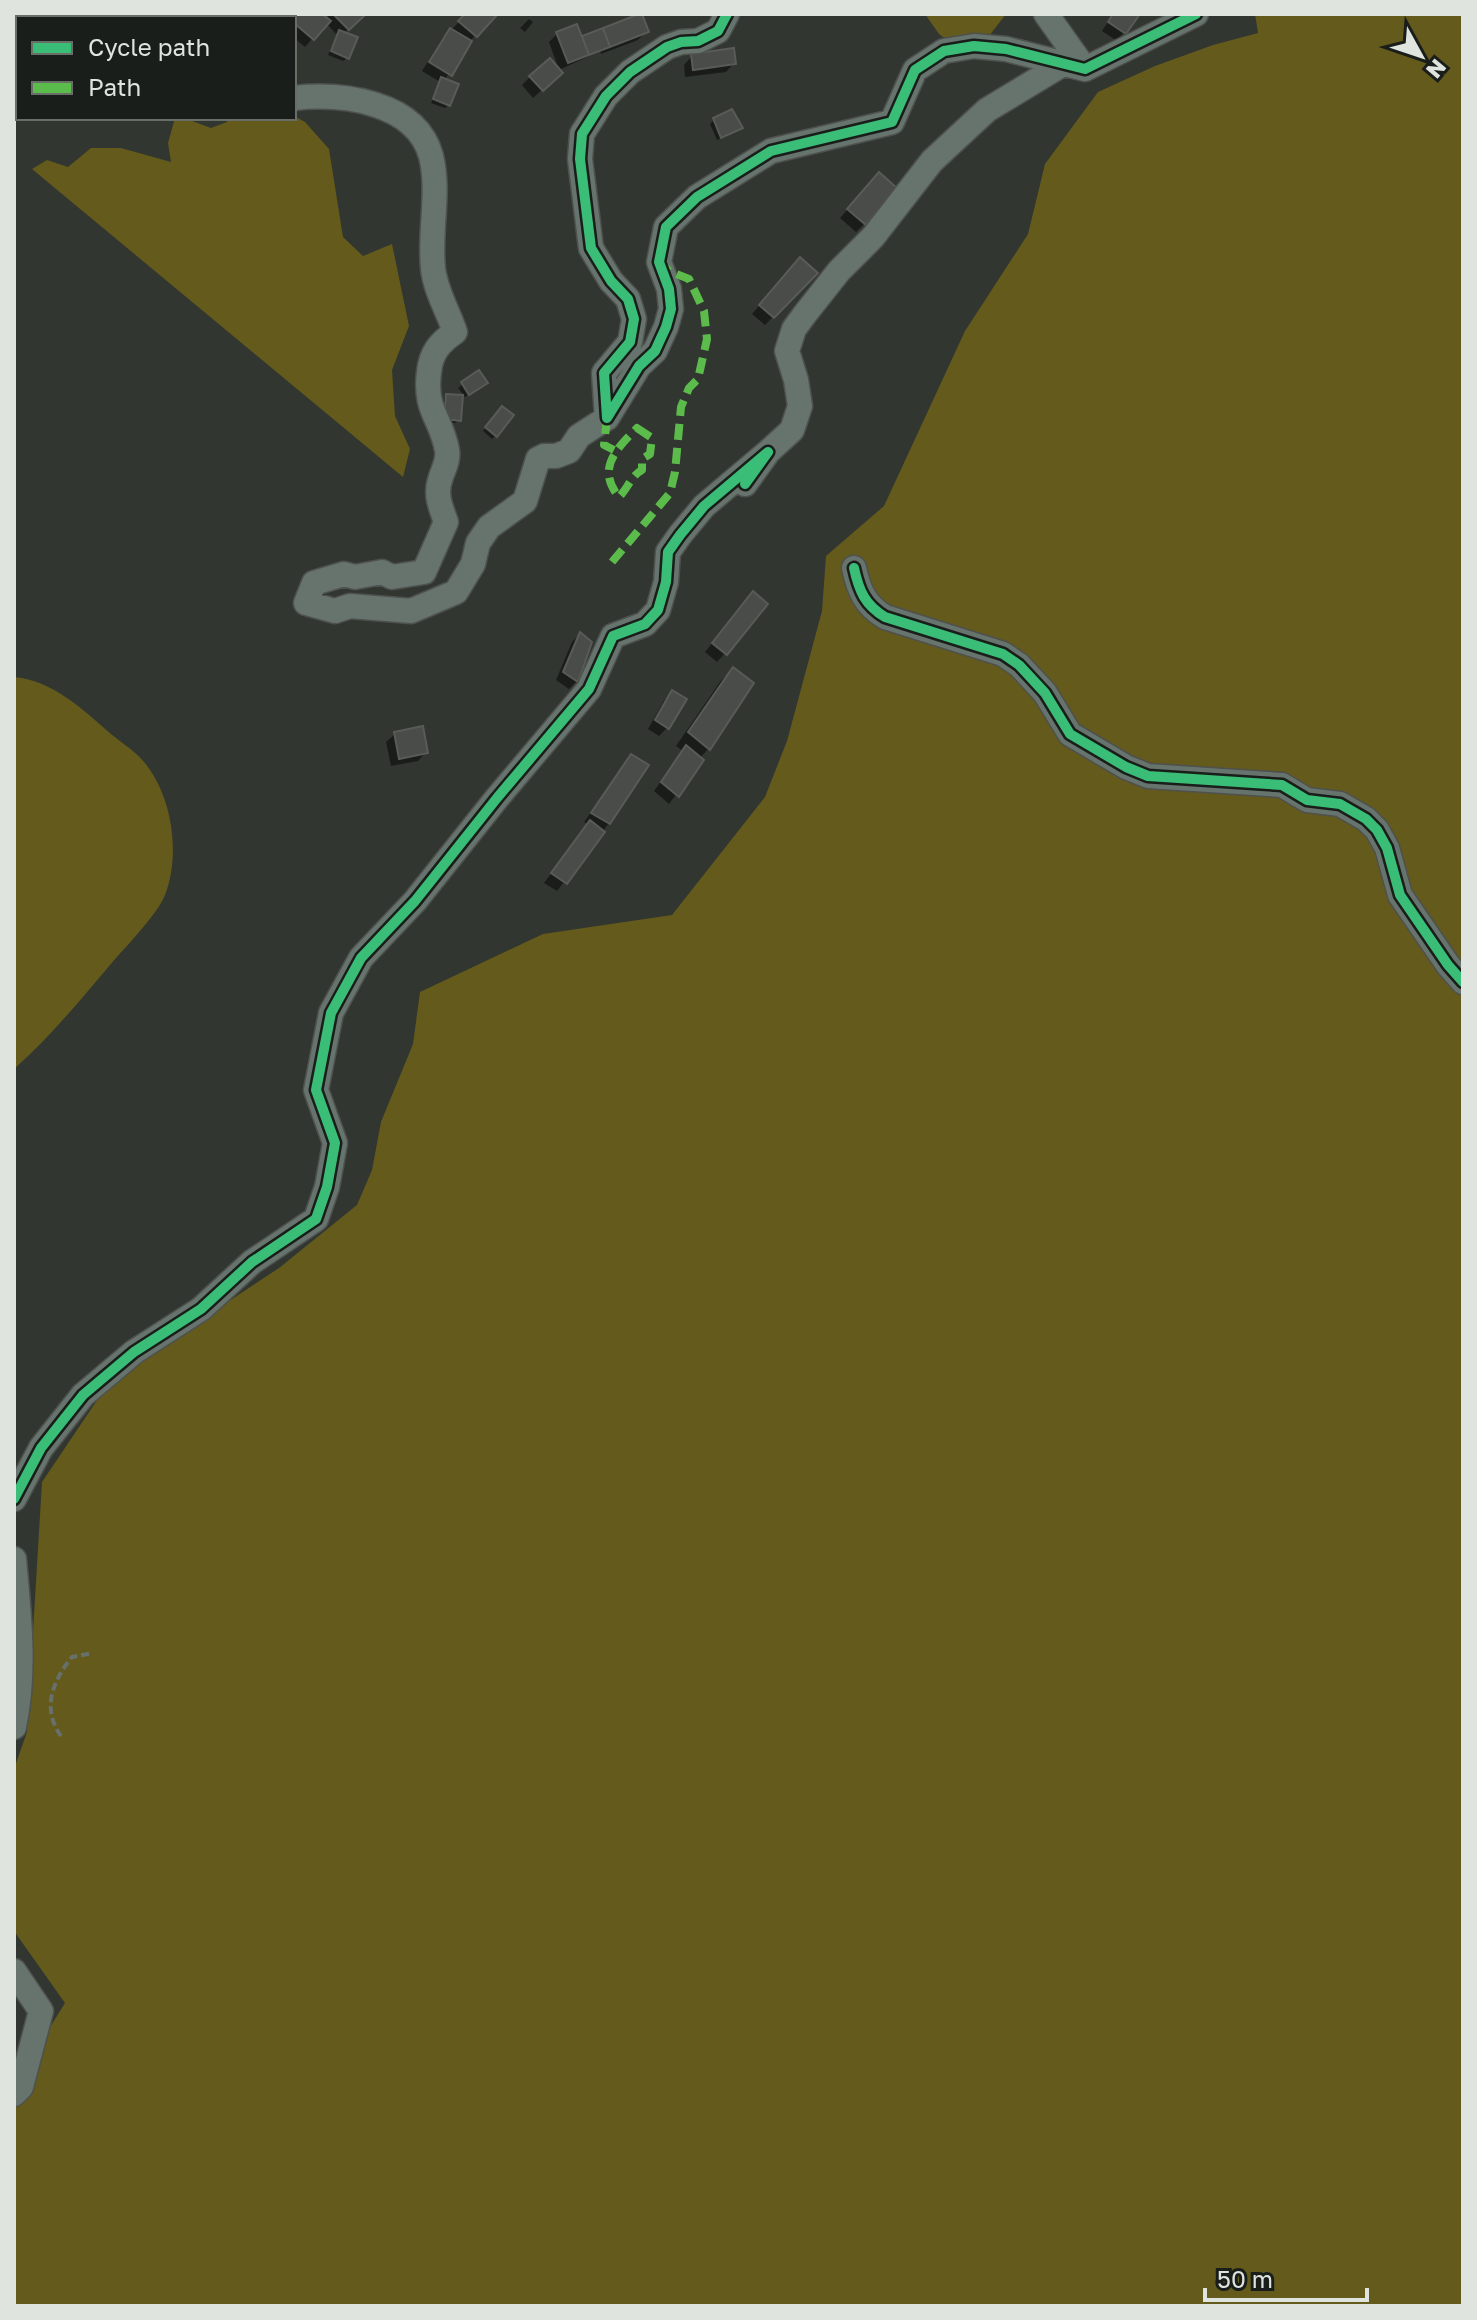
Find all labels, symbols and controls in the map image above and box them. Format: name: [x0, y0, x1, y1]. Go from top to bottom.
legend: [16, 16, 296, 120]
north arrow: [1381, 16, 1461, 96]
text: Cycle path: [88, 32, 210, 61]
text: N: [1421, 54, 1452, 84]
text: Path: [88, 72, 141, 101]
scale bar: [1205, 2252, 1367, 2302]
text: 50 m: [1217, 2264, 1273, 2293]

